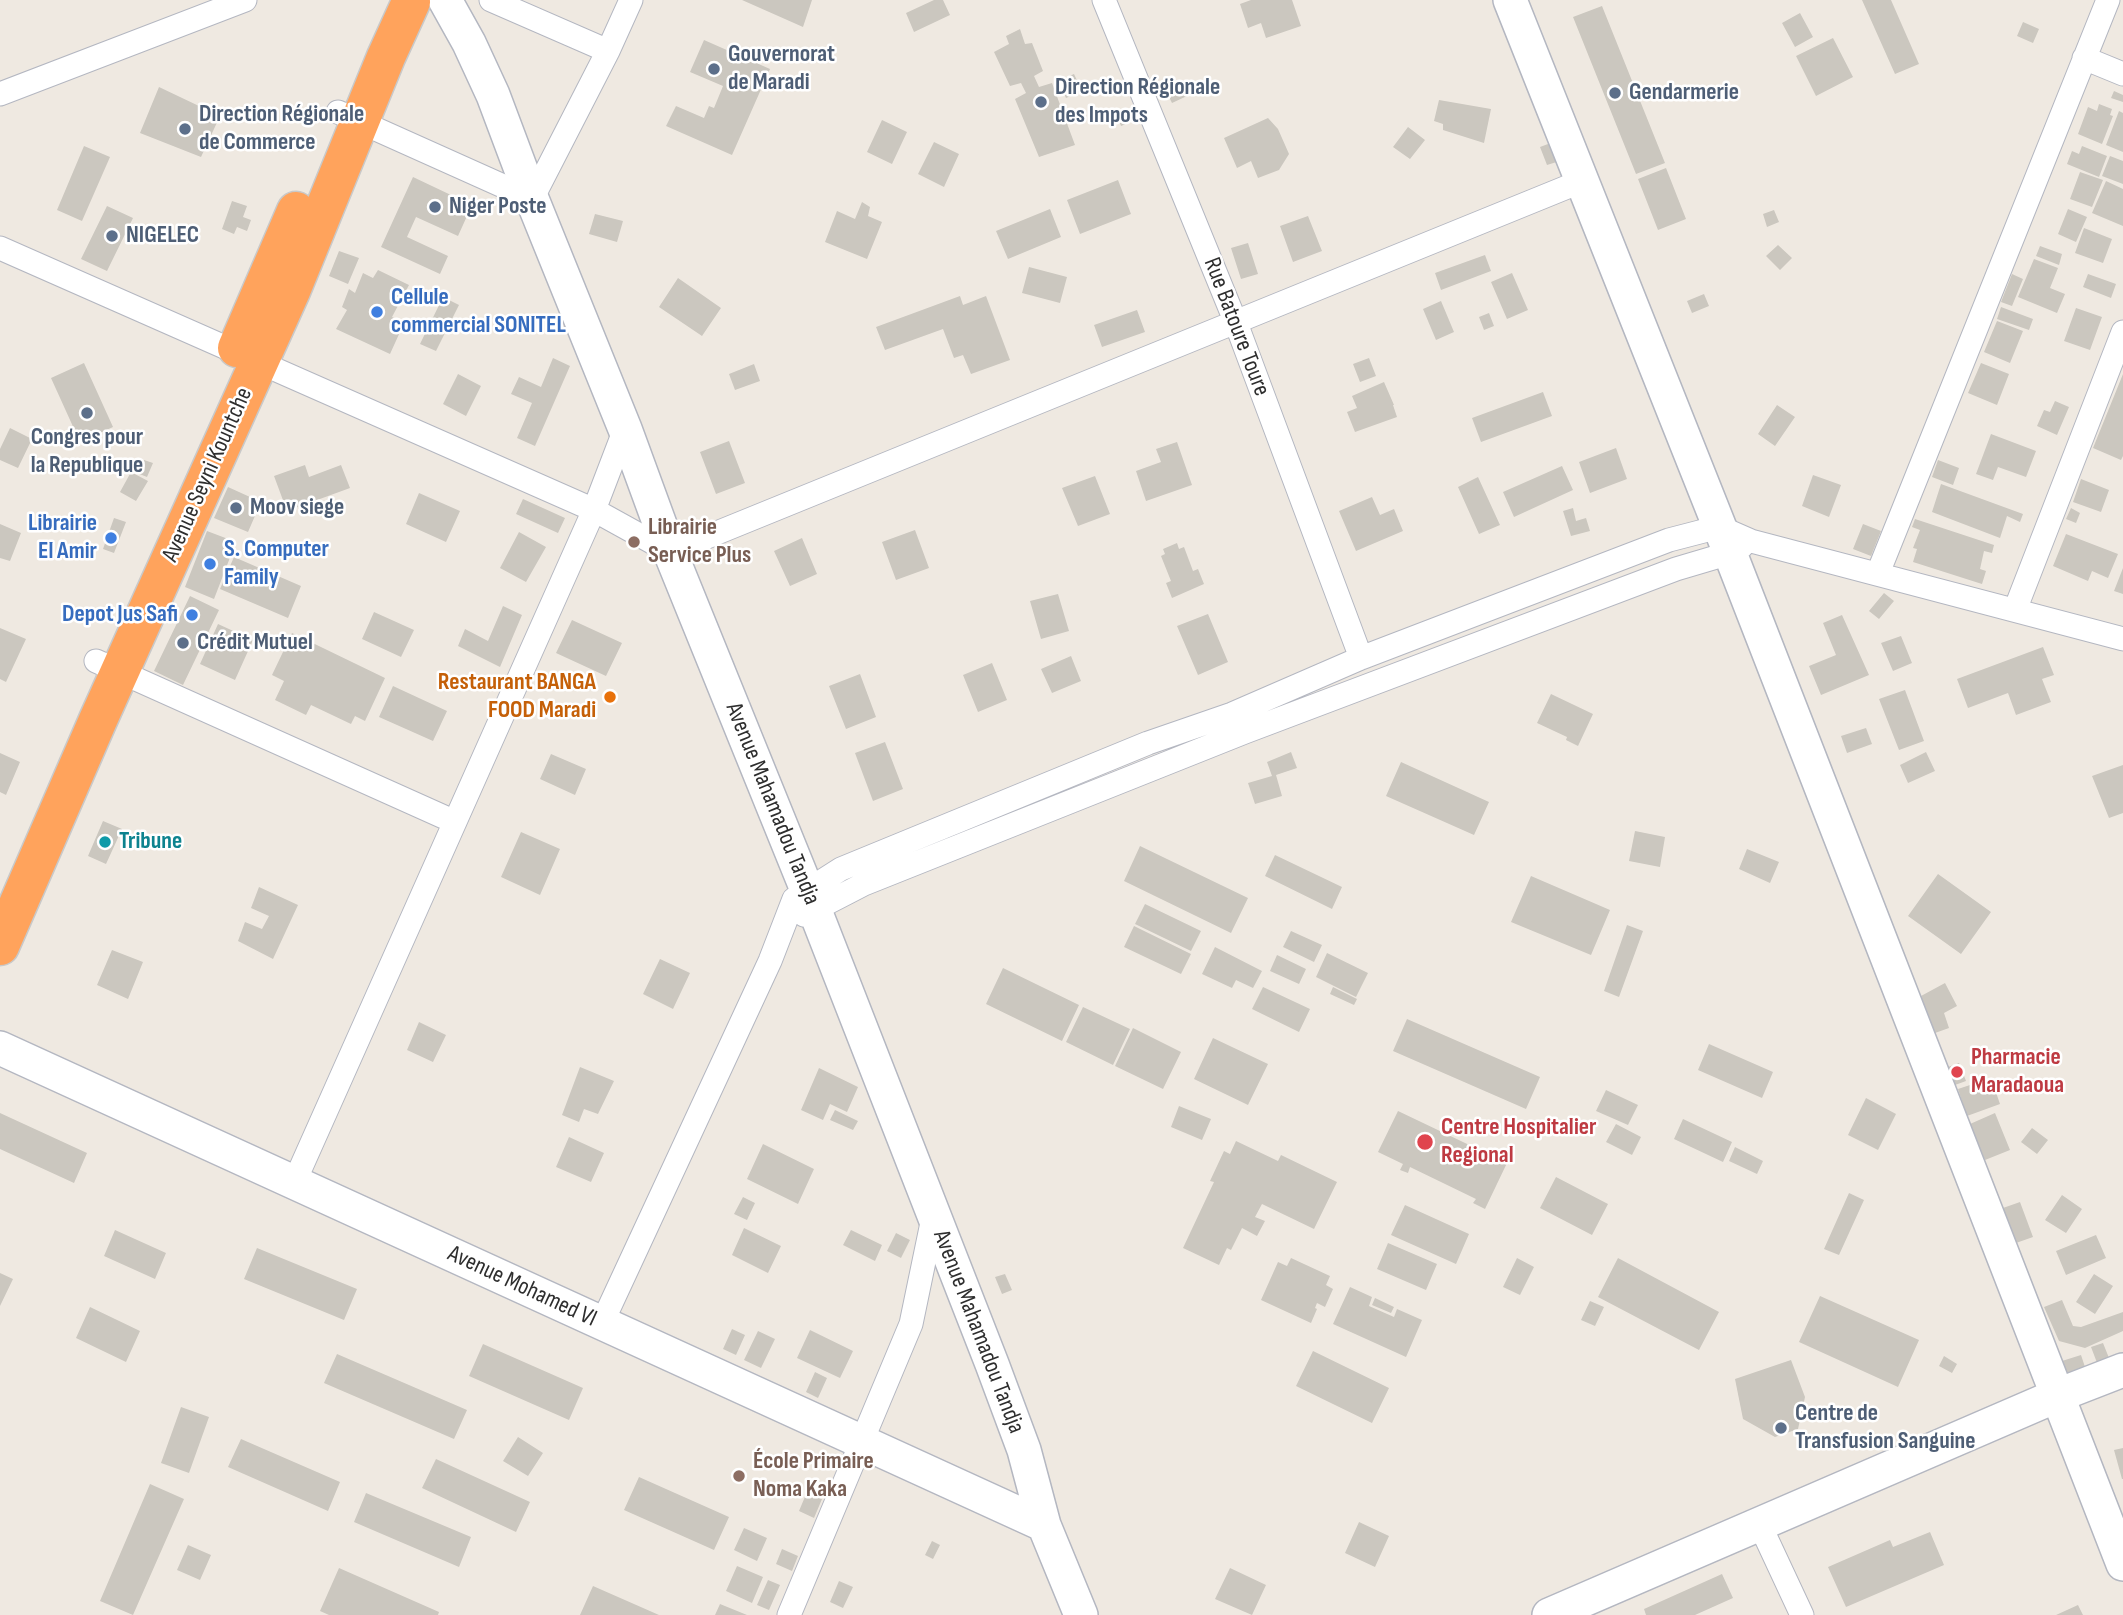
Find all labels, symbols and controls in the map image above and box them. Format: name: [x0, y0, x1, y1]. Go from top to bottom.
place label: Gouvernorat de Maradi: [728, 41, 835, 97]
marker: Gouvernorat de Maradi: [706, 61, 722, 77]
place label: Direction Régionale des Impots: [1055, 74, 1220, 130]
place label: Gendarmerie: [1629, 79, 1739, 107]
marker: Gendarmerie: [1607, 85, 1623, 101]
marker: Direction Régionale des Impots: [1033, 94, 1049, 110]
place label: Direction Régionale de Commerce: [199, 101, 364, 157]
marker: Direction Régionale de Commerce: [177, 121, 193, 137]
place label: Niger Poste: [449, 193, 547, 221]
marker: Niger Poste: [427, 199, 443, 215]
place label: NIGELEC: [126, 222, 199, 250]
marker: NIGELEC: [104, 228, 120, 244]
street label: Rue Batoure Toure: [1196, 254, 1276, 400]
place label: Cellule commercial SONITEL: [391, 284, 566, 340]
marker: Cellule commercial SONITEL: [369, 304, 385, 320]
street label: Avenue Seyni Kountche: [157, 383, 259, 567]
marker: Congres pour la Republique: [79, 405, 95, 421]
place label: Congres pour la Republique: [31, 424, 143, 480]
place label: Moov siege: [250, 494, 344, 522]
marker: Moov siege: [228, 500, 244, 516]
place label: Librairie El Amir: [28, 510, 97, 566]
place label: Librairie Service Plus: [648, 514, 751, 570]
marker: Librairie El Amir: [103, 530, 119, 546]
marker: Librairie Service Plus: [626, 534, 642, 550]
place label: S. Computer Family: [224, 536, 329, 592]
marker: S. Computer Family: [202, 556, 218, 572]
place label: Depot Jus Safi: [62, 601, 178, 629]
marker: Depot Jus Safi: [184, 607, 200, 623]
place label: Crédit Mutuel: [197, 629, 313, 657]
marker: Crédit Mutuel: [175, 635, 191, 651]
place label: Restaurant BANGA FOOD Maradi: [438, 669, 596, 725]
marker: Restaurant BANGA FOOD Maradi: [602, 689, 618, 705]
street label: Avenue Mahamadou Tandja: [718, 699, 826, 909]
place label: Tribune: [119, 828, 182, 856]
marker: Tribune: [97, 834, 113, 850]
place label: Pharmacie Maradaoua: [1971, 1044, 2064, 1100]
marker: Pharmacie Maradaoua: [1949, 1064, 1965, 1080]
place label: Centre Hospitalier Regional: [1441, 1114, 1596, 1170]
marker: Centre Hospitalier Regional: [1415, 1132, 1435, 1152]
street label: Avenue Mahamadou Tandja: [926, 1226, 1030, 1438]
street label: Avenue Mohamed VI: [443, 1240, 601, 1334]
place label: Centre de Transfusion Sanguine: [1795, 1400, 1975, 1456]
marker: Centre de Transfusion Sanguine: [1773, 1420, 1789, 1436]
place label: École Primaire Noma Kaka: [753, 1448, 874, 1504]
marker: École Primaire Noma Kaka: [731, 1468, 747, 1484]

